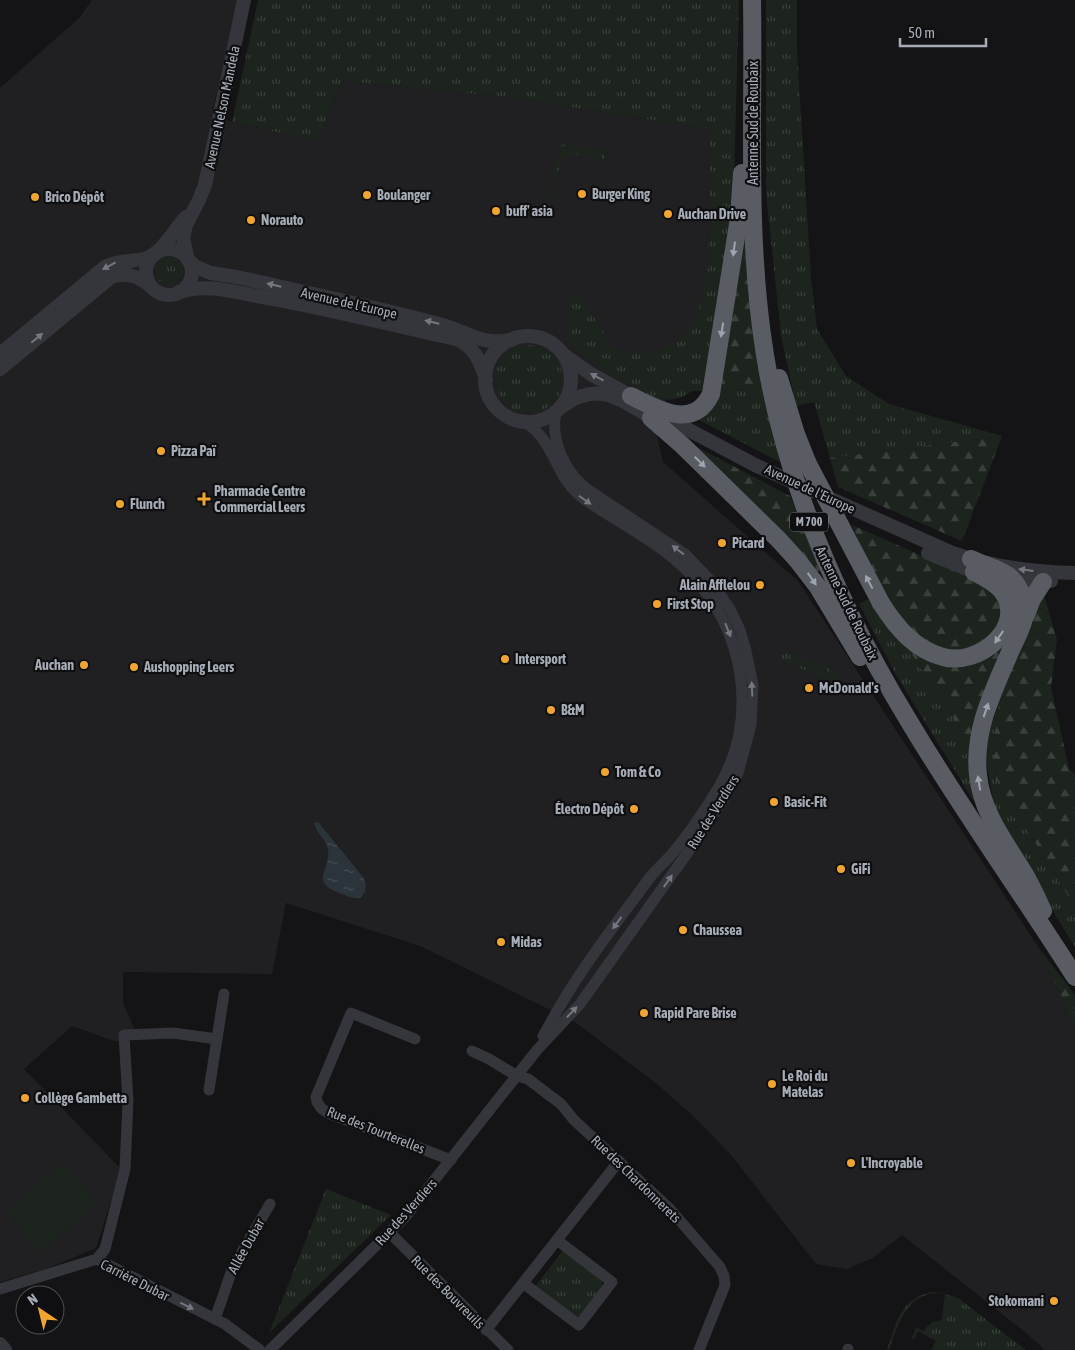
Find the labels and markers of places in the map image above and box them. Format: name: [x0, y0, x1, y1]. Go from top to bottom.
place label: Burger King: [592, 186, 651, 202]
place label: Boulanger: [377, 187, 431, 203]
marker: Burger King: [576, 188, 588, 200]
place label: Brico Dépôt: [45, 189, 104, 205]
marker: Boulanger: [361, 189, 373, 201]
marker: Brico Dépôt: [29, 191, 41, 203]
place label: buff' asia: [506, 203, 553, 219]
marker: buff' asia: [490, 205, 502, 217]
place label: Auchan Drive: [677, 206, 746, 222]
marker: Auchan Drive: [662, 208, 674, 220]
place label: Norauto: [261, 212, 304, 228]
marker: Norauto: [245, 214, 257, 226]
place label: Pizza Paï: [171, 443, 217, 459]
marker: Pizza Paï: [155, 445, 167, 457]
place label: Pharmacie Centre Commercial Leers: [214, 483, 306, 515]
marker: Pharmacie Centre Commercial Leers: [198, 493, 210, 505]
place label: Flunch: [130, 496, 165, 512]
marker: Flunch: [114, 498, 126, 510]
place label: Picard: [732, 535, 765, 551]
marker: Picard: [716, 537, 728, 549]
place label: Alain Afflelou: [679, 577, 750, 593]
marker: Alain Afflelou: [754, 579, 766, 591]
place label: First Stop: [667, 596, 714, 612]
marker: First Stop: [651, 598, 663, 610]
place label: Intersport: [515, 651, 566, 667]
marker: Intersport: [499, 653, 511, 665]
place label: Auchan: [34, 657, 74, 673]
marker: Auchan: [78, 659, 90, 671]
place label: Aushopping Leers: [143, 659, 234, 675]
marker: Aushopping Leers: [128, 661, 140, 673]
place label: McDonald's: [819, 680, 879, 696]
marker: McDonald's: [803, 682, 815, 694]
place label: B&M: [561, 702, 584, 718]
marker: B&M: [545, 704, 557, 716]
place label: Tom & Co: [615, 764, 661, 780]
marker: Tom & Co: [599, 766, 611, 778]
place label: Basic-Fit: [784, 794, 827, 810]
marker: Basic-Fit: [768, 796, 780, 808]
place label: Électro Dépôt: [555, 801, 624, 817]
marker: Électro Dépôt: [628, 803, 640, 815]
place label: GiFi: [851, 861, 871, 877]
marker: GiFi: [835, 863, 847, 875]
place label: Chaussea: [693, 922, 743, 938]
marker: Chaussea: [677, 924, 689, 936]
place label: Midas: [511, 934, 542, 950]
marker: Midas: [495, 936, 507, 948]
place label: Rapid Pare Brise: [654, 1005, 737, 1021]
marker: Rapid Pare Brise: [638, 1007, 650, 1019]
place label: Le Roi du Matelas: [782, 1068, 828, 1100]
marker: Le Roi du Matelas: [766, 1078, 778, 1090]
place label: Collège Gambetta: [35, 1090, 128, 1106]
marker: Collège Gambetta: [19, 1092, 31, 1104]
place label: L'Incroyable: [861, 1155, 923, 1171]
marker: L'Incroyable: [845, 1157, 857, 1169]
place label: Stokomani: [989, 1293, 1044, 1309]
marker: Stokomani: [1048, 1295, 1060, 1307]

